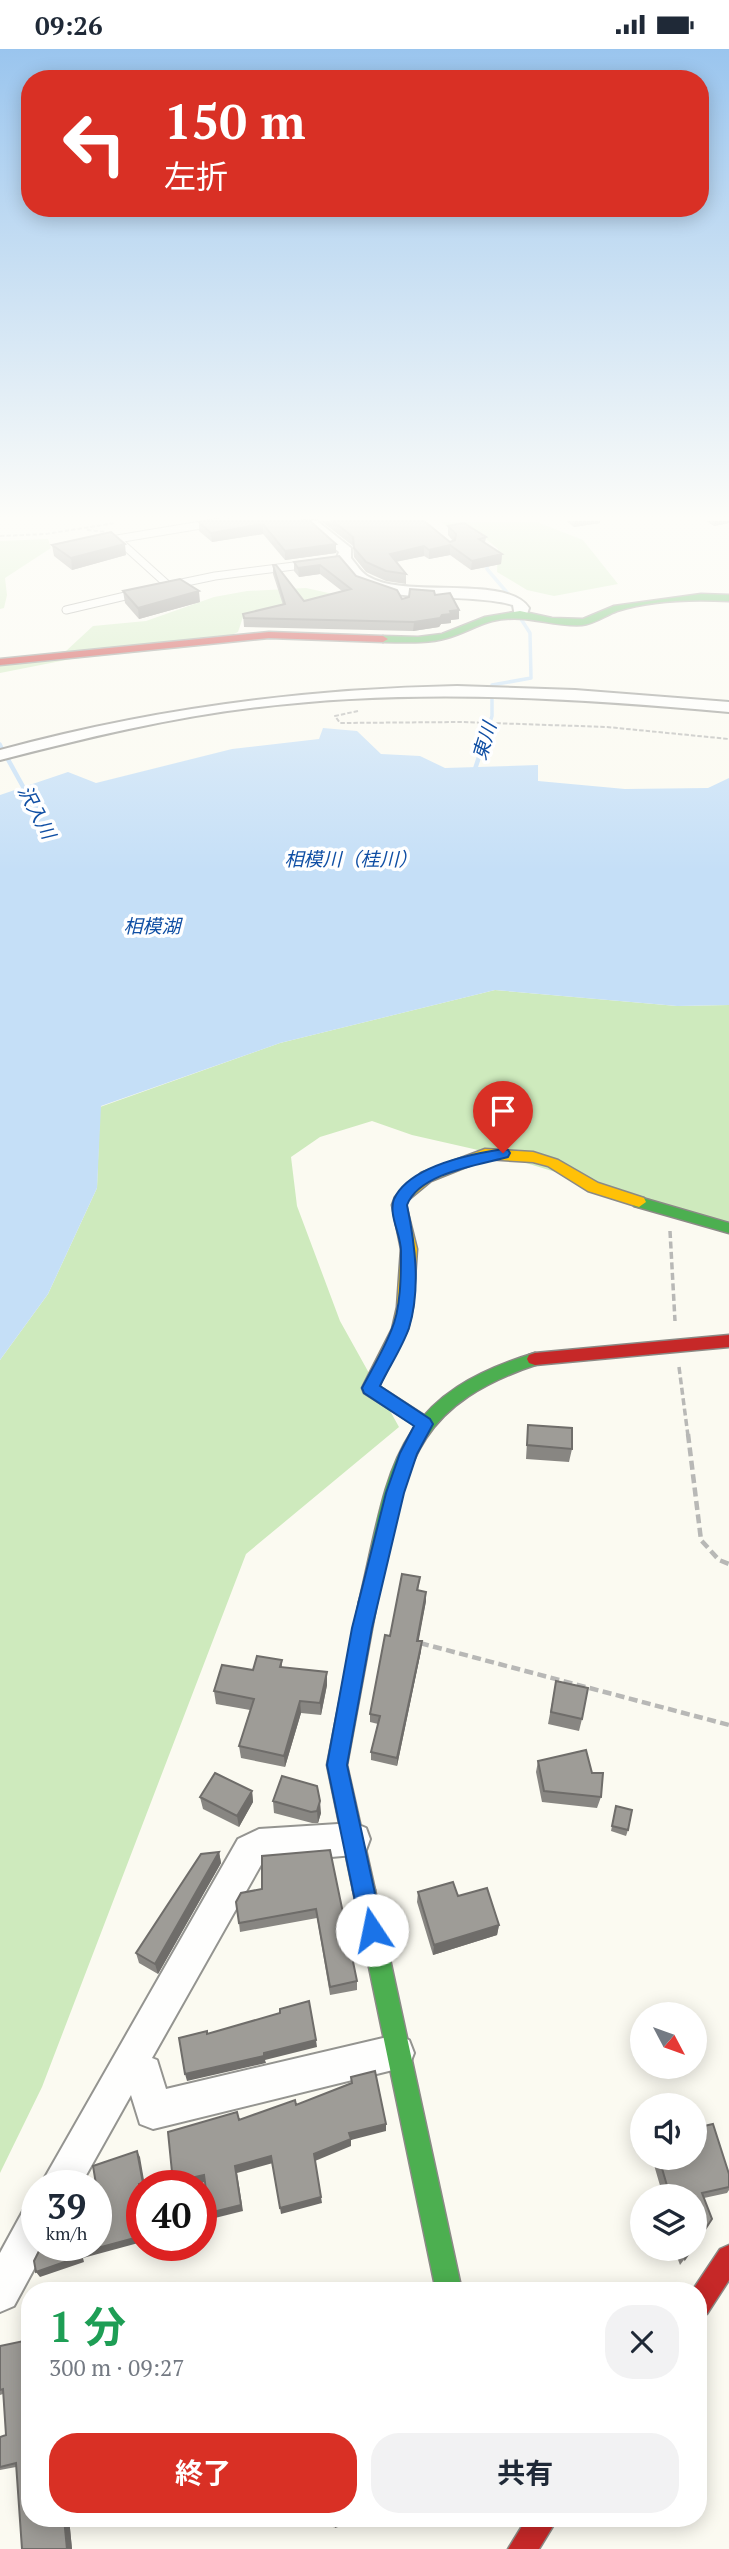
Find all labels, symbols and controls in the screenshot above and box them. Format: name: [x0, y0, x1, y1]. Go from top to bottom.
text: 09:26: [35, 8, 103, 42]
text: 150 m: [164, 88, 306, 153]
icon: left: [49, 98, 140, 189]
text: 左折: [164, 155, 228, 197]
water label: 東川: [466, 717, 502, 763]
water label: 沢入川: [13, 781, 63, 845]
water label: 相模川（桂川）: [284, 846, 418, 871]
water label: 相模湖: [123, 913, 183, 938]
pin: [473, 1081, 533, 1153]
icon: arrive: [484, 1092, 522, 1130]
position arrow: [335, 1893, 409, 1967]
north arrow: [630, 2002, 707, 2079]
map controls: [630, 2002, 707, 2261]
button: sound: [630, 2093, 707, 2170]
speed limit sign: 40: [126, 2170, 217, 2261]
text: 39: [47, 2183, 86, 2229]
button: layers: [630, 2184, 707, 2261]
text: km/h: [46, 2221, 87, 2245]
text: 1 分: [49, 2298, 126, 2354]
button: close: [605, 2305, 679, 2379]
text: 300 m · 09:27: [49, 2352, 184, 2383]
button: 終了: [49, 2433, 357, 2513]
button: 共有: [371, 2433, 679, 2513]

